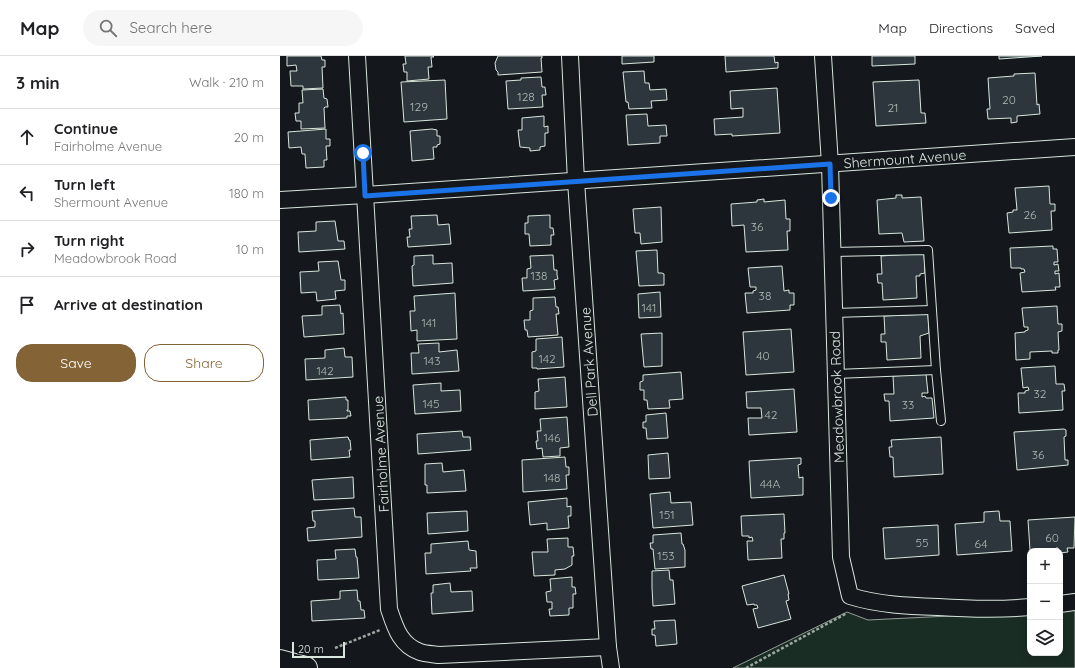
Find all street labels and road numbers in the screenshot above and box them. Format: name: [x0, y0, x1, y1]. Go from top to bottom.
street label: Shermount Avenue: [843, 146, 967, 172]
street label: Dell Park Avenue: [576, 307, 602, 417]
street label: Meadowbrook Road: [826, 331, 848, 463]
street label: Fairholme Avenue: [369, 395, 393, 513]

